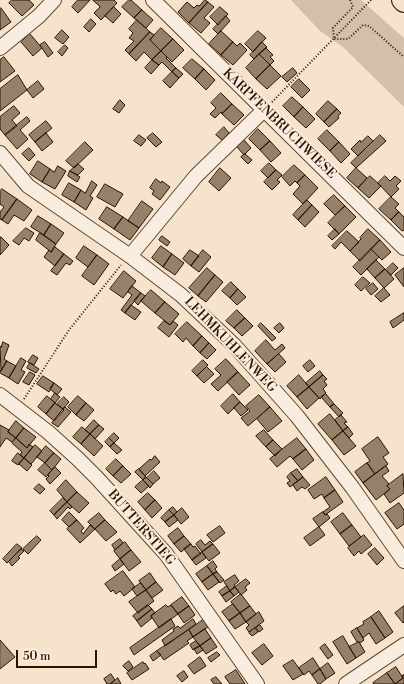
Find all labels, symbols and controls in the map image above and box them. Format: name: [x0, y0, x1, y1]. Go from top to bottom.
street label: KARPFENBRUCHWIESE: [219, 66, 339, 182]
street label: LEHMKUHLENWEG: [181, 294, 279, 396]
street label: BUTTERSTIEG: [104, 487, 178, 569]
scale bar: [18, 642, 99, 668]
text: 50 m: [23, 649, 51, 664]

